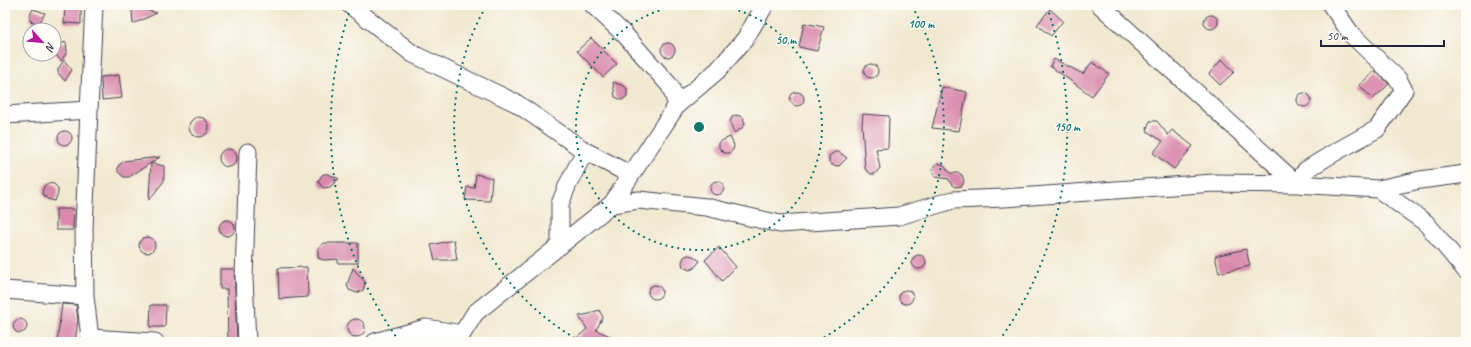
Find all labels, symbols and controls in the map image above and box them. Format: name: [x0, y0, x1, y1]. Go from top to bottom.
text: 100 m: [908, 16, 935, 32]
north arrow: [22, 22, 62, 62]
scale bar: [1321, 22, 1444, 48]
text: 50 m: [1327, 28, 1349, 44]
text: 50 m: [776, 32, 797, 48]
text: N: [42, 40, 59, 55]
text: 150 m: [1054, 119, 1081, 135]
centre of rings: [692, 120, 706, 134]

